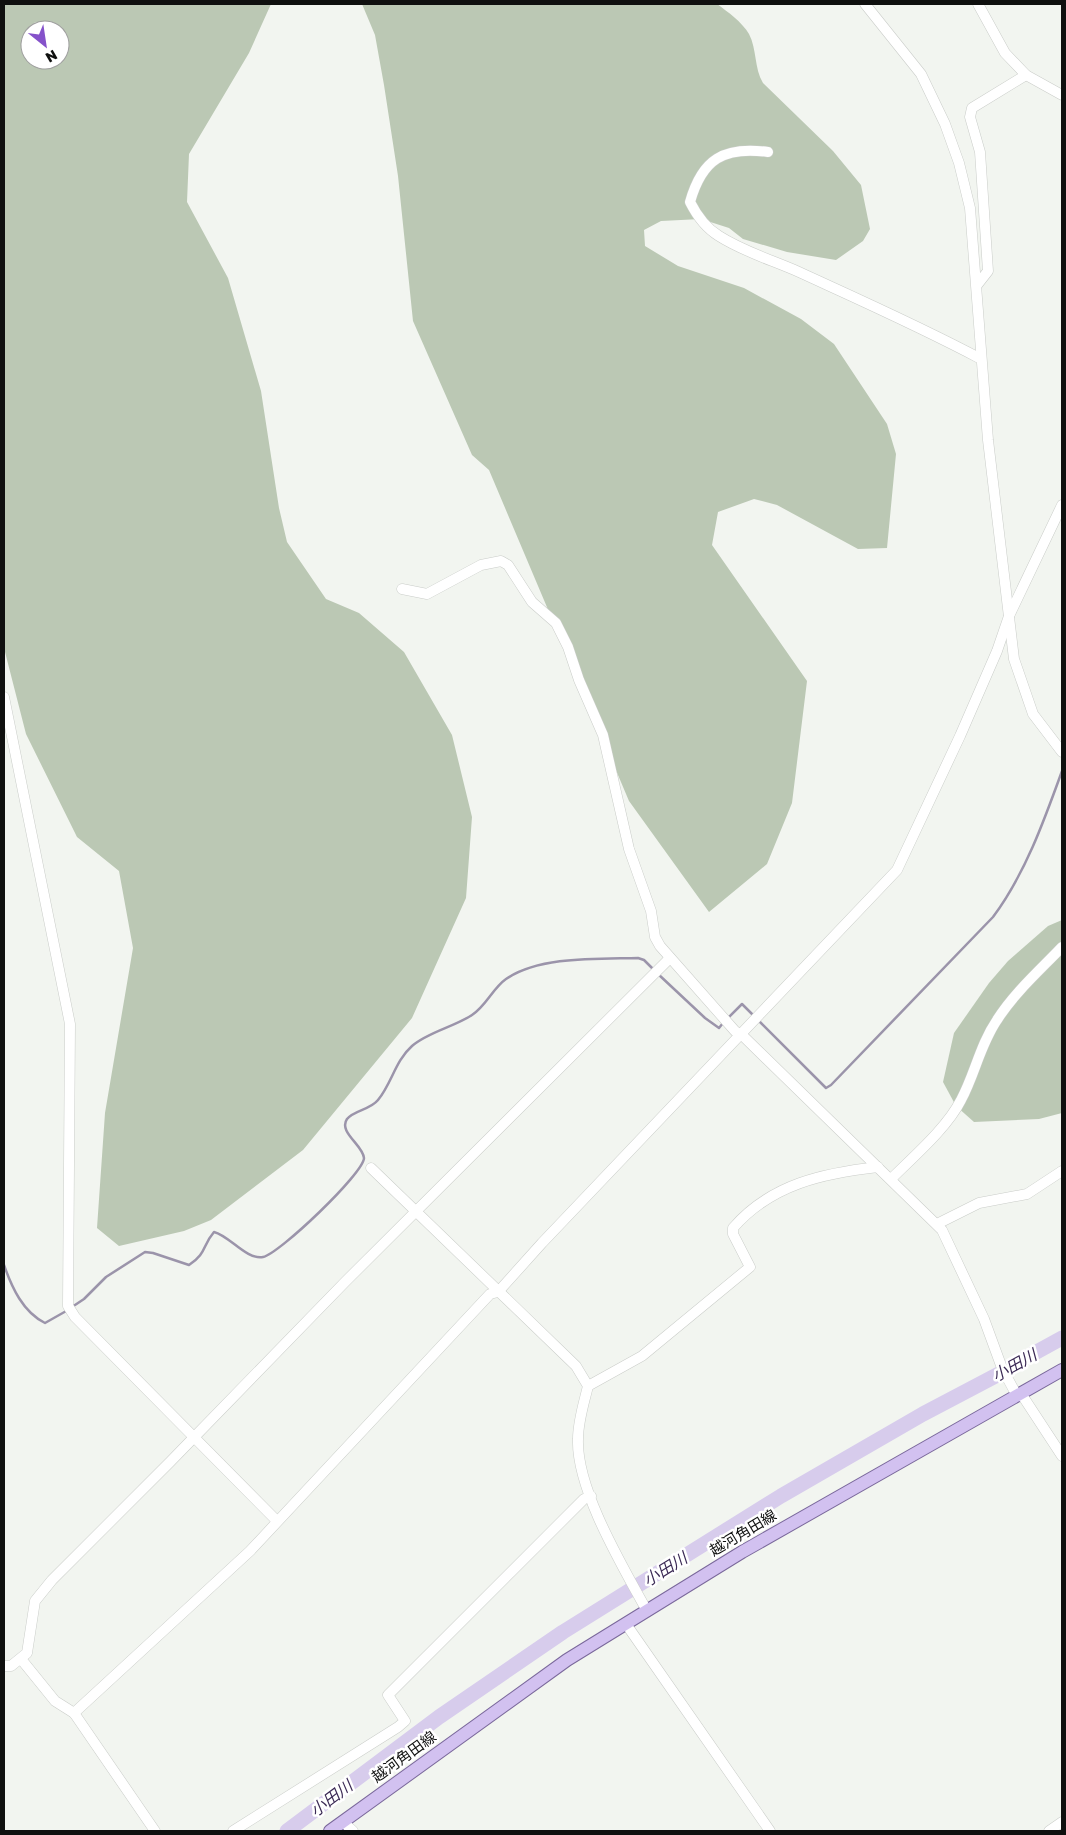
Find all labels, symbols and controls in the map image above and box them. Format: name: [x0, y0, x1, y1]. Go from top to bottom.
north arrow: [20, 20, 70, 70]
text: N: [43, 47, 61, 67]
water label: 小田川: [988, 1344, 1042, 1385]
street label: 越河角田線: [705, 1505, 779, 1560]
water label: 小田川: [639, 1547, 692, 1590]
street label: 越河角田線: [367, 1727, 439, 1786]
water label: 小田川: [306, 1774, 358, 1820]

